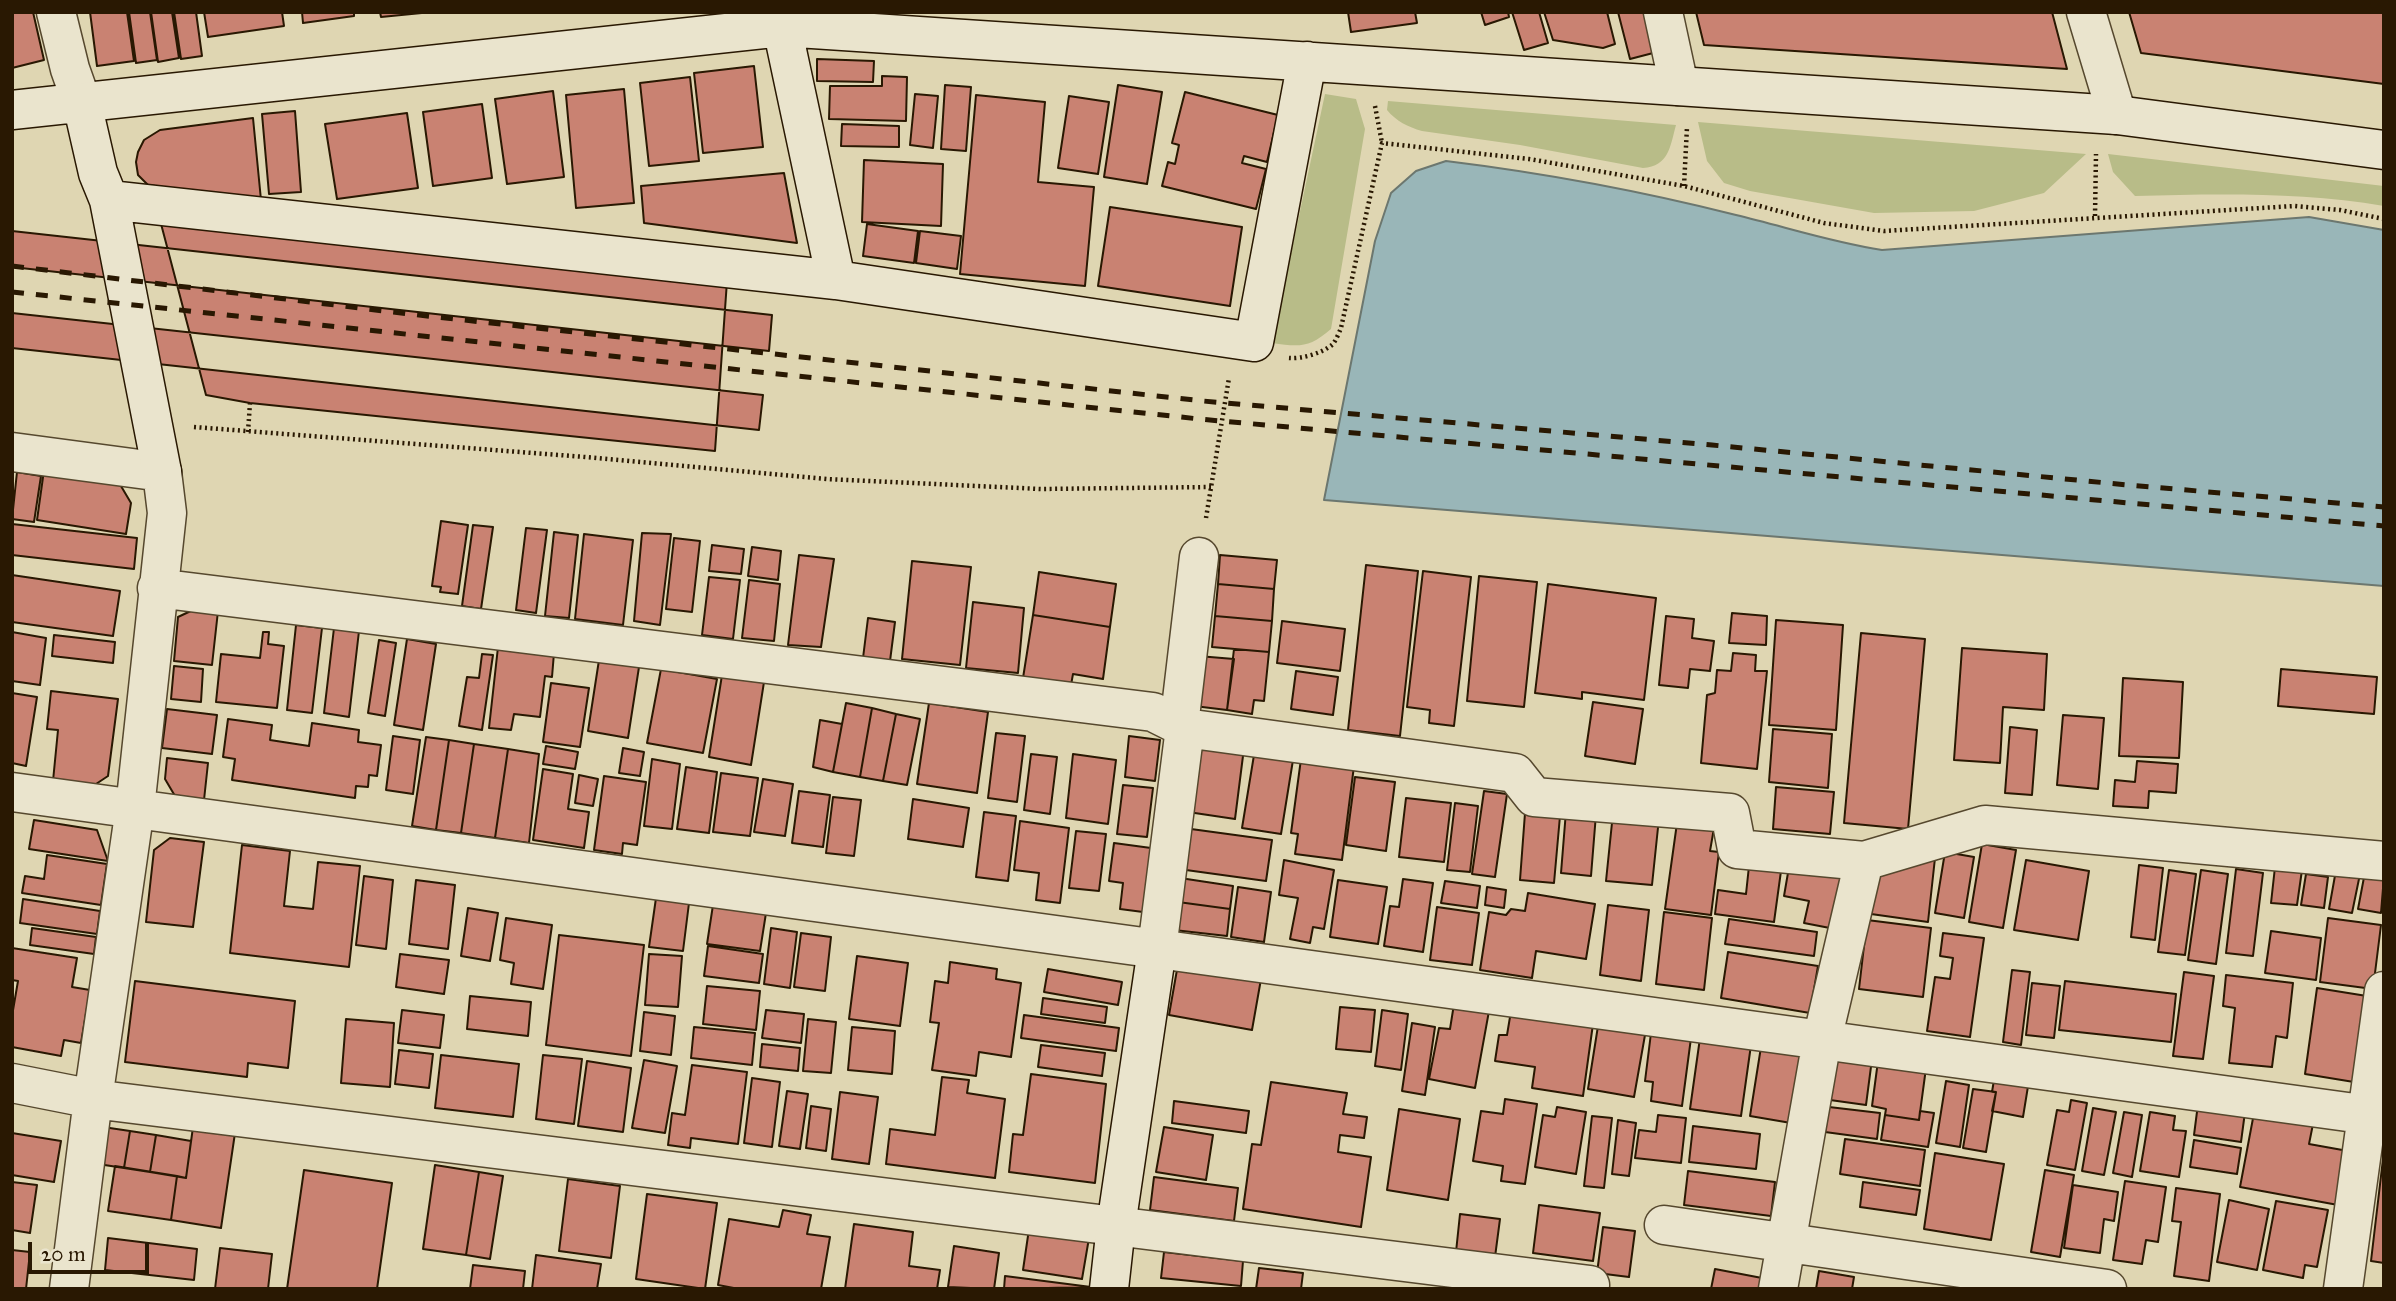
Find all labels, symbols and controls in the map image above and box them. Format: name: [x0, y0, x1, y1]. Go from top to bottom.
scale bar: [32, 1228, 152, 1272]
text: 20 m: [41, 1241, 86, 1267]

